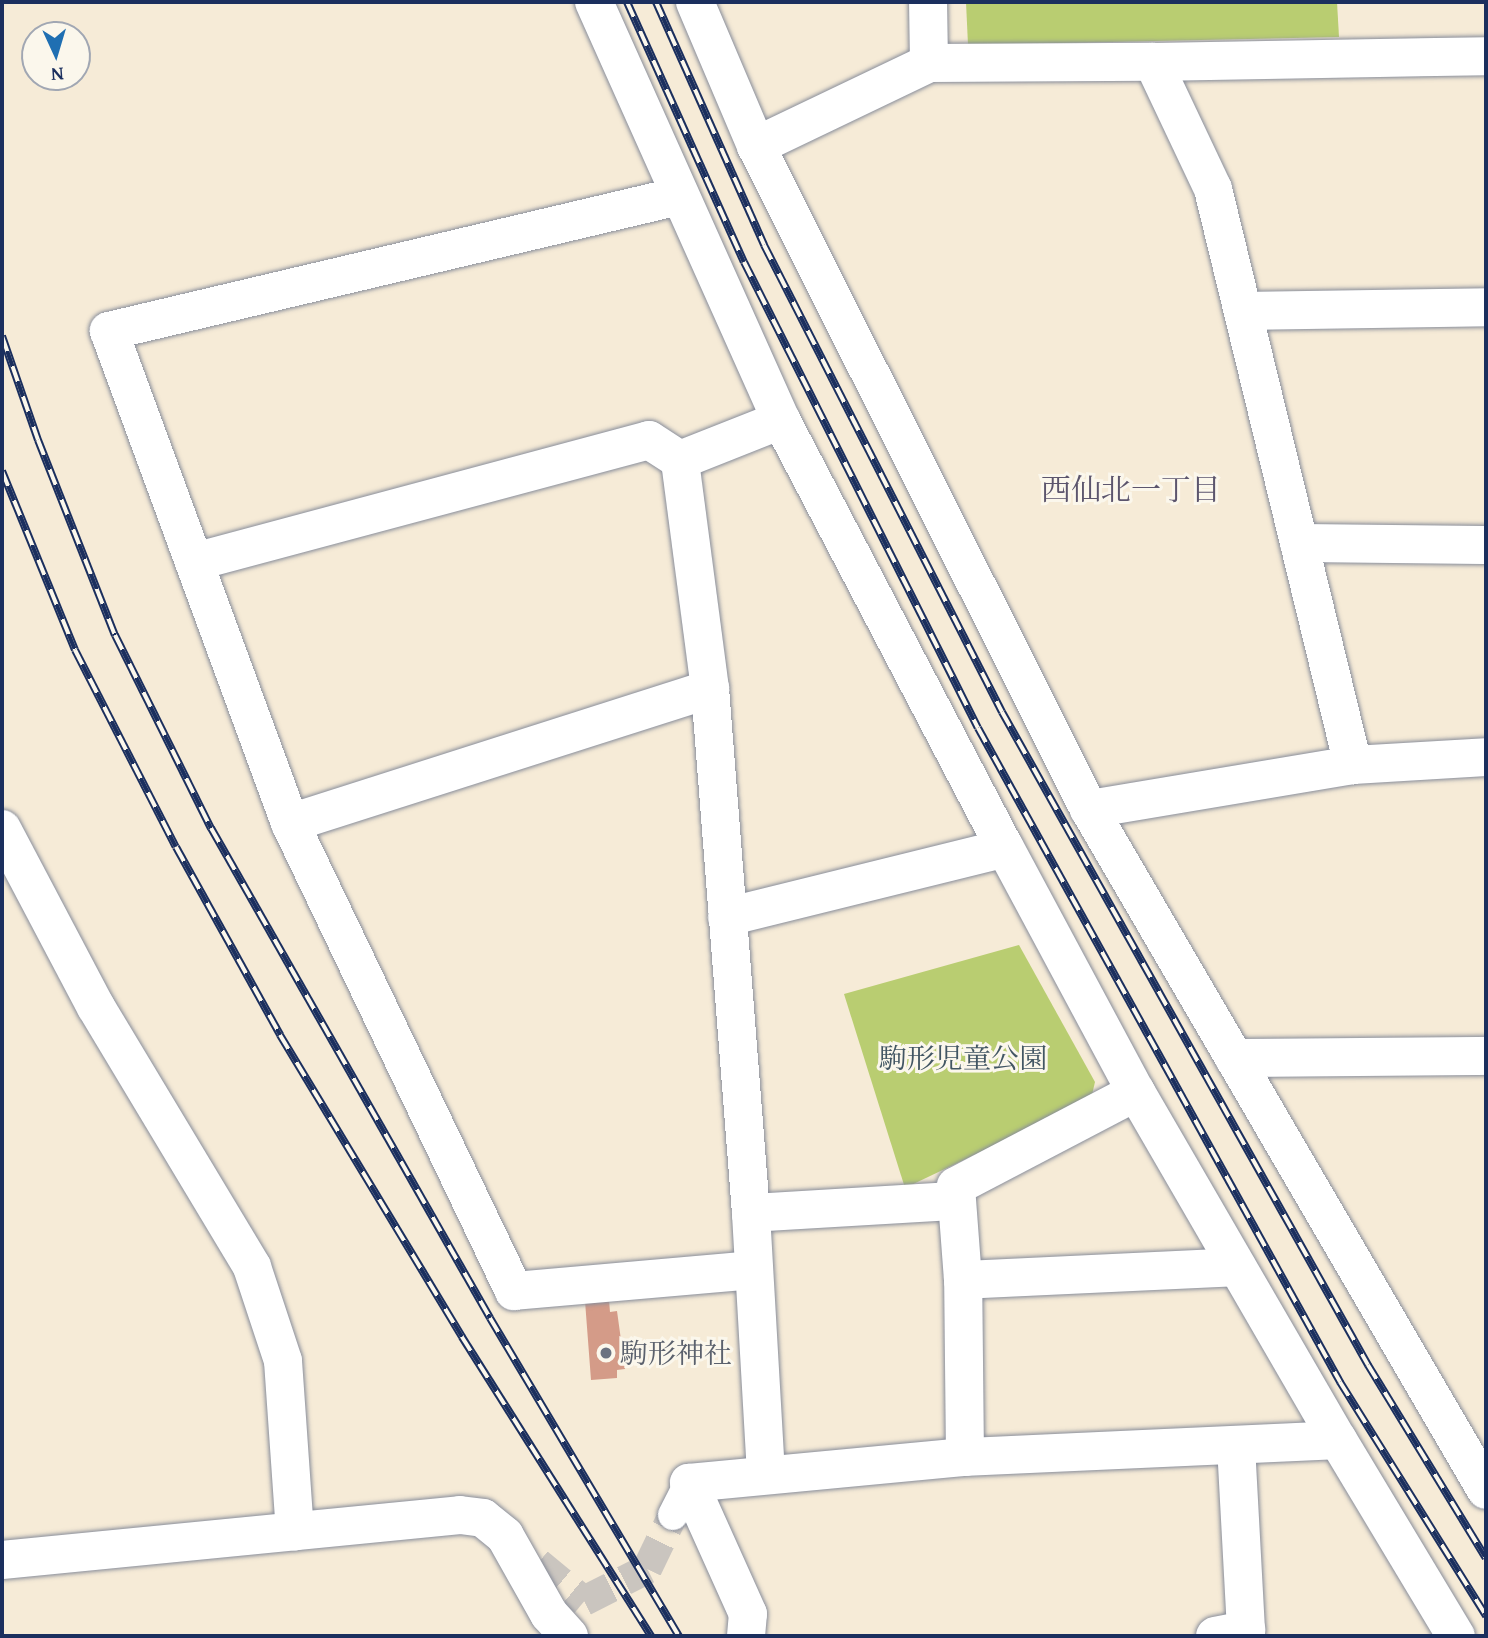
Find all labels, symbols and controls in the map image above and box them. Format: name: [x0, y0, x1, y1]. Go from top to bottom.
north arrow: [21, 21, 91, 91]
text: N: [50, 61, 65, 89]
district label: 西仙北一丁目: [1041, 471, 1221, 507]
park label: 駒形児童公園: [879, 1041, 1047, 1075]
place label: 駒形神社: [620, 1336, 732, 1370]
marker: 駒形神社: [598, 1345, 614, 1361]

